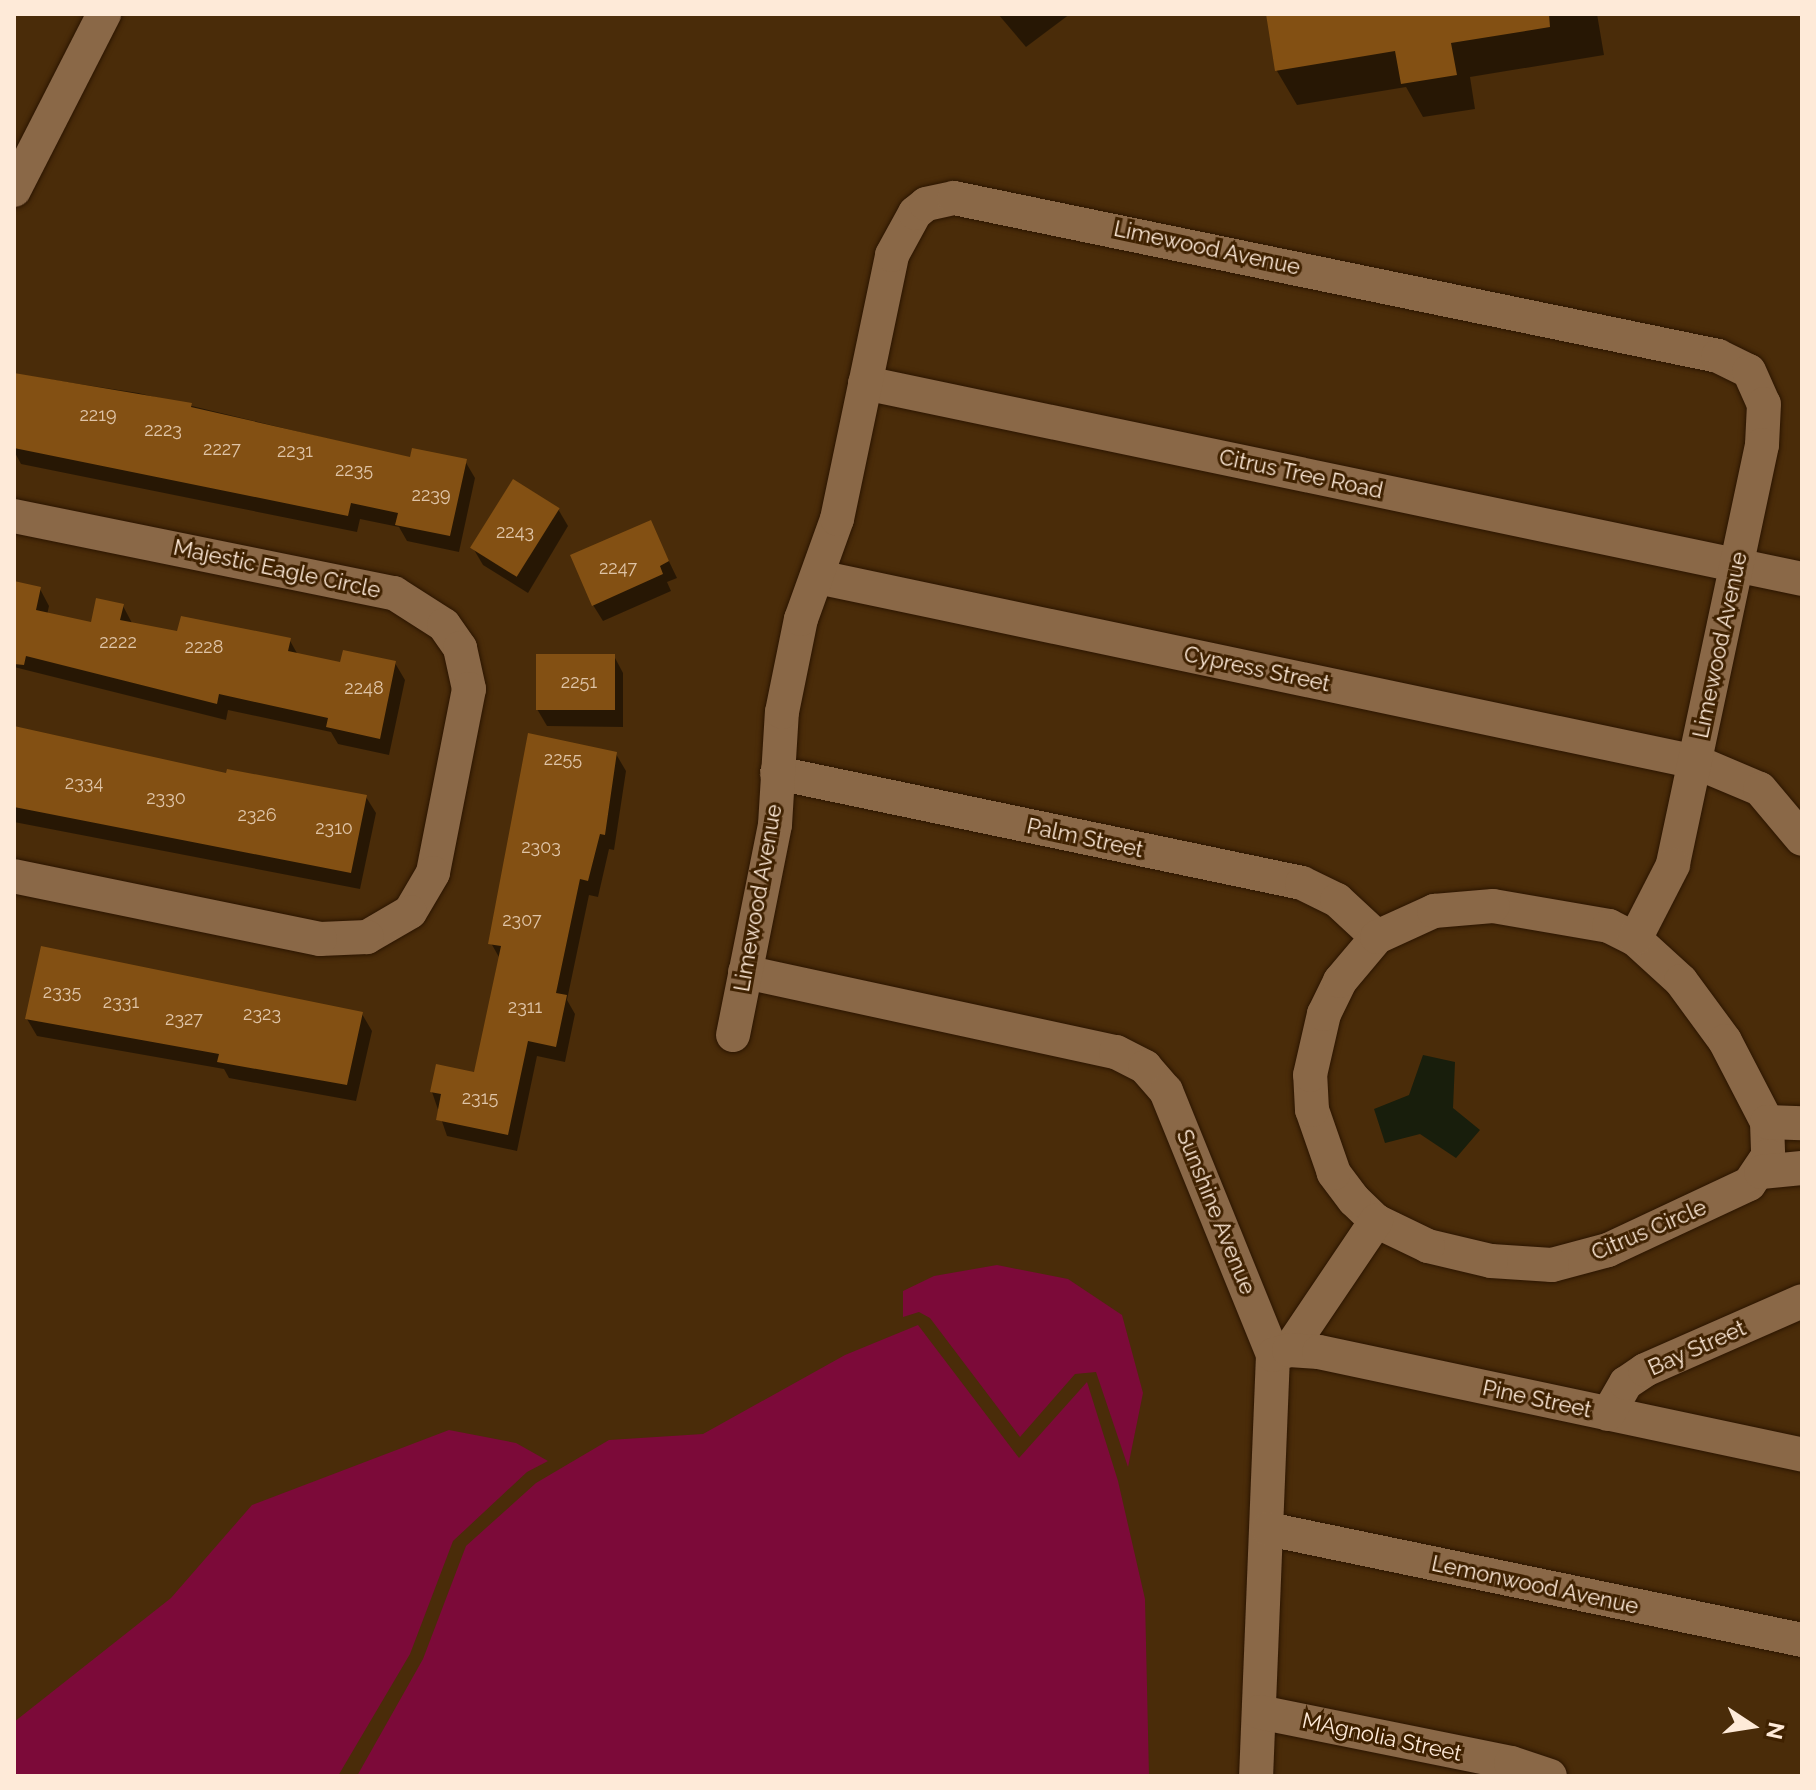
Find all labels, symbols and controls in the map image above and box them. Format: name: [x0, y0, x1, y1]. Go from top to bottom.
street label: Limewood Avenue: [1111, 215, 1303, 281]
house number: 2219: [79, 404, 117, 426]
house number: 2223: [144, 419, 182, 441]
house number: 2227: [203, 438, 241, 460]
house number: 2231: [277, 440, 313, 462]
street label: Citrus Tree Road: [1216, 444, 1386, 504]
house number: 2235: [335, 459, 373, 481]
house number: 2239: [412, 484, 450, 506]
house number: 2243: [496, 521, 534, 543]
street label: Majestic Eagle Circle: [171, 534, 383, 604]
street label: Limewood Avenue: [1687, 549, 1753, 741]
house number: 2247: [599, 557, 637, 579]
house number: 2222: [99, 631, 137, 653]
house number: 2228: [185, 636, 223, 658]
street label: Cypress Street: [1182, 641, 1332, 697]
house number: 2251: [561, 671, 597, 693]
house number: 2248: [344, 677, 384, 699]
house number: 2255: [544, 748, 582, 770]
house number: 2334: [65, 772, 103, 794]
house number: 2330: [146, 787, 186, 809]
street label: Limewood Avenue: [728, 802, 788, 994]
house number: 2326: [237, 804, 277, 826]
street label: Palm Street: [1024, 813, 1146, 863]
house number: 2310: [315, 817, 353, 839]
house number: 2303: [521, 836, 561, 858]
house number: 2307: [502, 909, 542, 931]
house number: 2335: [43, 981, 81, 1003]
house number: 2331: [103, 991, 139, 1013]
house number: 2311: [508, 996, 542, 1018]
house number: 2323: [243, 1003, 281, 1025]
house number: 2327: [165, 1008, 203, 1030]
house number: 2315: [462, 1087, 498, 1109]
street label: Sunshine Avenue: [1171, 1125, 1261, 1299]
street label: Citrus Circle: [1587, 1194, 1711, 1266]
street label: Bay Street: [1644, 1315, 1750, 1381]
street label: Pine Street: [1480, 1375, 1594, 1423]
street label: Lemonwood Avenue: [1429, 1550, 1641, 1620]
north arrow: [1712, 1686, 1792, 1766]
street label: MAgnolia Street: [1300, 1707, 1464, 1767]
text: N: [1761, 1720, 1790, 1742]

